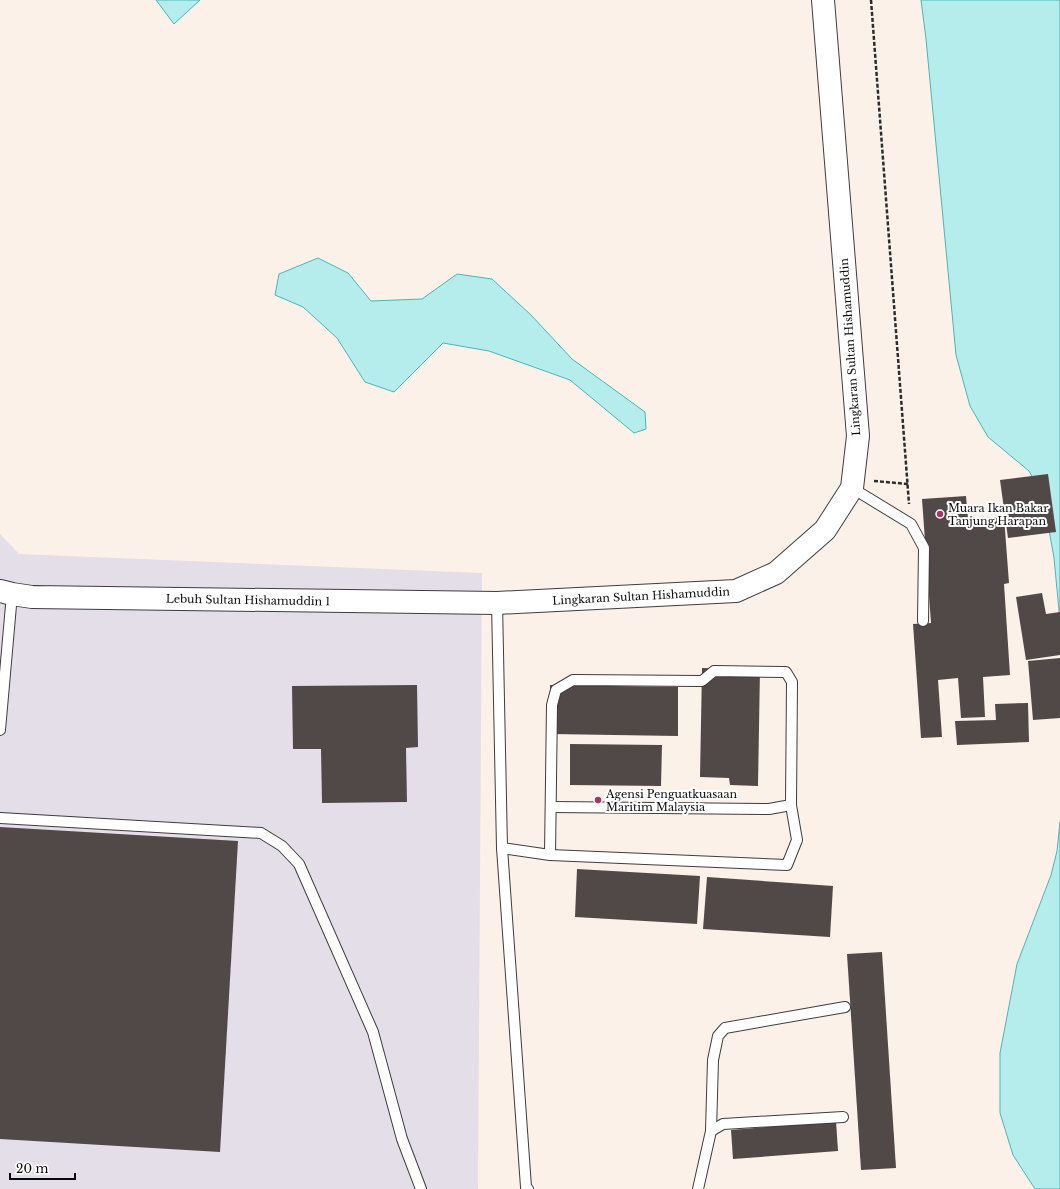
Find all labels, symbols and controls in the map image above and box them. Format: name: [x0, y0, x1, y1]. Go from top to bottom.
street label: Lingkaran Sultan Hishamuddin: [837, 257, 863, 436]
place label: Muara Ikan Bakar Tanjung Harapan: [948, 501, 1049, 528]
marker: Muara Ikan Bakar Tanjung Harapan: [935, 509, 945, 519]
street label: Lingkaran Sultan Hishamuddin: [552, 584, 731, 608]
street label: Lebuh Sultan Hishamuddin 1: [166, 592, 331, 608]
place label: Agensi Penguatkuasaan Maritim Malaysia: [605, 787, 738, 814]
marker: Agensi Penguatkuasaan Maritim Malaysia: [593, 795, 603, 805]
scale bar: [10, 1155, 75, 1181]
text: 20 m: [16, 1161, 48, 1176]

